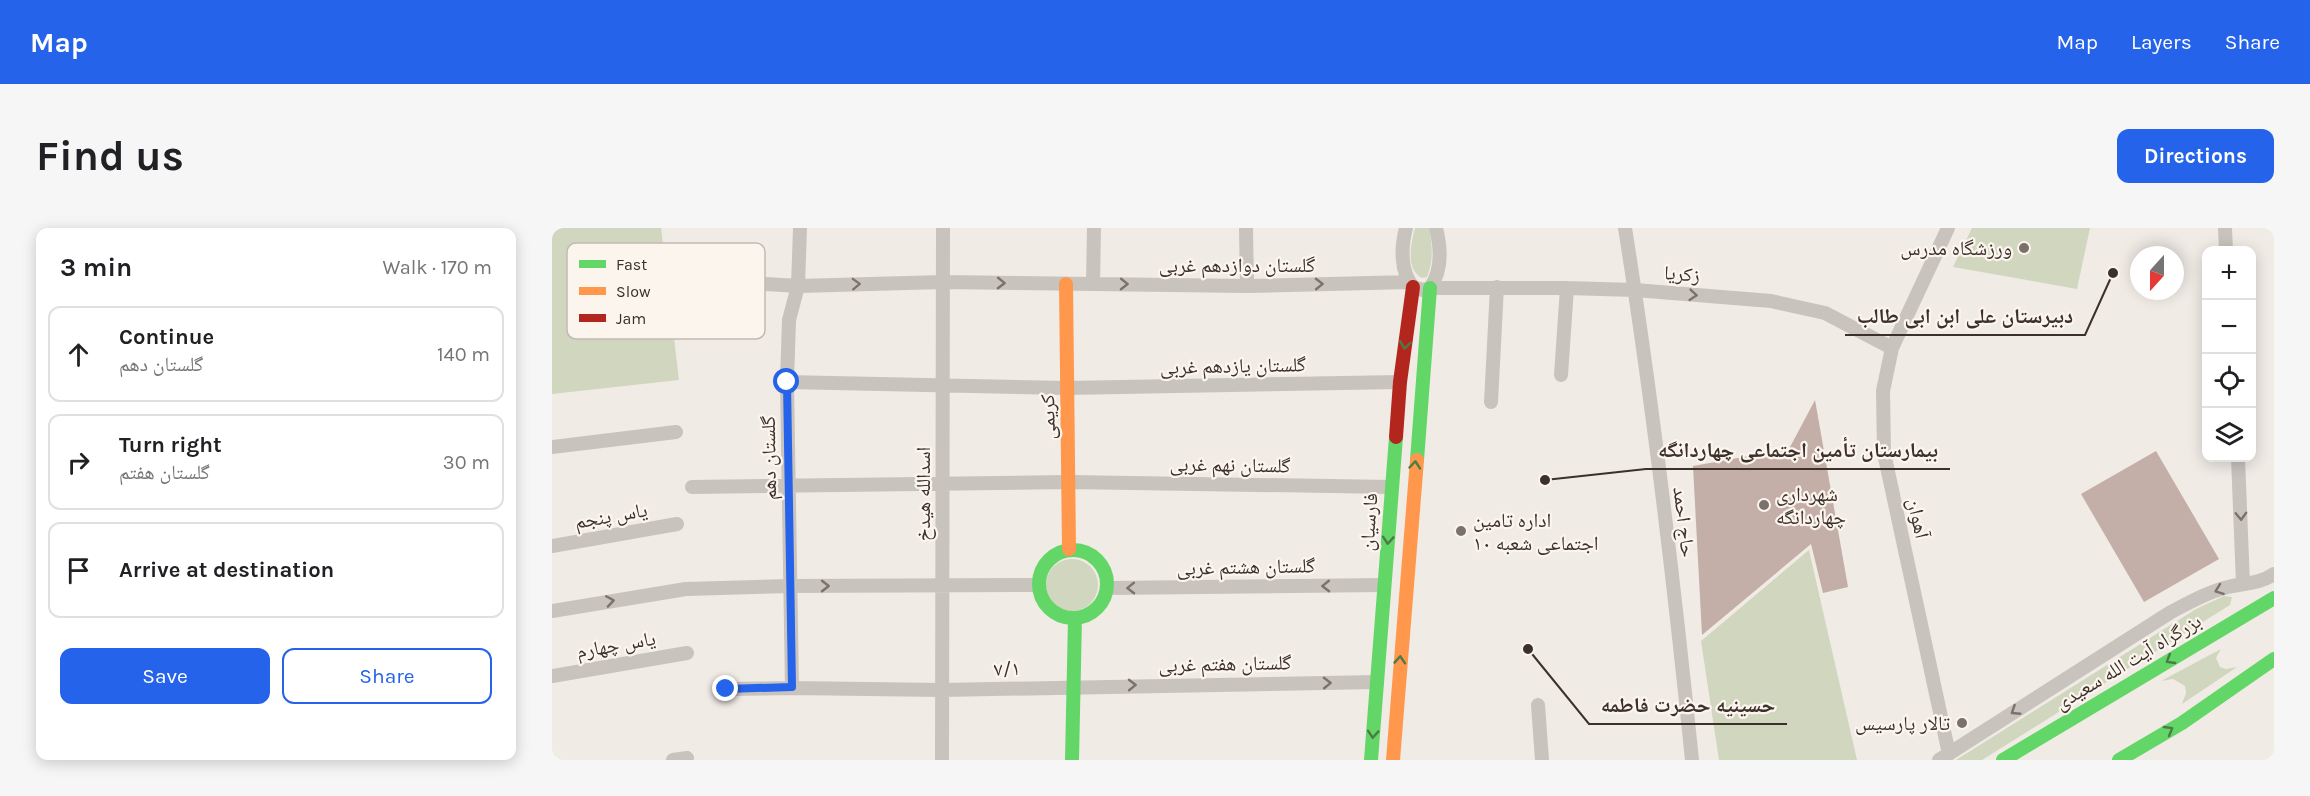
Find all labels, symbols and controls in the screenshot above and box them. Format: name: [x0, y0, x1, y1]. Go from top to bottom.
text: Map: [30, 26, 88, 59]
text: Map: [2056, 30, 2098, 54]
text: Layers: [2131, 30, 2192, 54]
text: Share: [2225, 30, 2280, 54]
button: Directions: [2117, 129, 2274, 183]
text: Find us: [36, 131, 184, 181]
place label: ورزشگاه مدرس: [1900, 237, 2012, 260]
marker: ورزشگاه مدرس: [2017, 241, 2031, 255]
legend: [567, 243, 765, 339]
north arrow: [2130, 246, 2184, 300]
map controls: [2202, 246, 2256, 462]
button: +: [2202, 246, 2256, 300]
text: 3 min: [60, 252, 132, 283]
street label: گلستان دوازدهم غربی: [1159, 254, 1315, 279]
text: Fast: [616, 255, 647, 274]
text: Walk · 170 m: [382, 256, 492, 279]
street label: زکریا: [1663, 261, 1701, 287]
one-way arrow: [997, 277, 1006, 289]
one-way arrow: [852, 278, 861, 291]
one-way arrow: [1120, 278, 1129, 290]
one-way arrow: [1315, 278, 1324, 290]
text: Slow: [616, 282, 651, 301]
one-way arrow: [1689, 288, 1698, 301]
callout: دبیرستان علی ابن ابی طالب: [1845, 296, 2085, 335]
button: −: [2202, 300, 2256, 354]
text: دبیرستان علی ابن ابی طالب: [1857, 304, 2073, 329]
text: Jam: [616, 309, 646, 328]
text: Continue: [119, 324, 214, 350]
icon: ahead: [62, 338, 95, 371]
one-way arrow: [1400, 341, 1412, 350]
text: 140 m: [437, 343, 490, 366]
text: گلستان دهم: [119, 353, 203, 376]
street label: گلستان یازدهم غربی: [1160, 353, 1306, 381]
button: locate: [2202, 354, 2256, 408]
route start: [773, 368, 799, 394]
street label: کریمی: [1036, 394, 1060, 440]
button: layers: [2202, 408, 2256, 462]
street label: گلستان دهم: [757, 416, 783, 500]
callout: بیمارستان تأمین اجتماعی چهاردانگه: [1646, 430, 1950, 469]
text: Turn right: [119, 432, 222, 458]
text: بیمارستان تأمین اجتماعی چهاردانگه: [1658, 436, 1938, 463]
icon: right: [62, 446, 95, 479]
street label: اسدالله هیدخ: [912, 447, 936, 541]
text: 30 m: [443, 451, 490, 474]
street label: گلستان نهم غربی: [1169, 452, 1291, 480]
text: گلستان هفتم: [119, 461, 210, 484]
one-way arrow: [1408, 461, 1421, 470]
place label: شهرداری چهاردانگه: [1776, 483, 1846, 529]
street label: حاج احمد: [1667, 486, 1700, 559]
street label: فارسیان: [1355, 492, 1383, 552]
street label: آهوان: [1903, 496, 1934, 541]
street label: یاس پنجم: [573, 498, 650, 536]
marker: شهرداری چهاردانگه: [1757, 498, 1771, 512]
place label: اداره تامین اجتماعی شعبه ۱۰: [1473, 509, 1599, 555]
one-way arrow: [2234, 511, 2247, 520]
marker: اداره تامین اجتماعی شعبه ۱۰: [1454, 524, 1468, 538]
one-way arrow: [1381, 535, 1394, 544]
icon: arrive: [62, 554, 95, 587]
street label: گلستان هشتم غربی: [1177, 554, 1316, 582]
text: Arrive at destination: [119, 557, 334, 583]
one-way arrow: [820, 580, 829, 592]
one-way arrow: [1321, 580, 1330, 592]
one-way arrow: [1126, 582, 1135, 594]
one-way arrow: [2214, 583, 2224, 596]
one-way arrow: [605, 596, 614, 608]
street label: بزرگراه آیت الله سعیدی: [2051, 609, 2205, 715]
street label: یاس چهارم: [575, 627, 658, 665]
button: Save: [60, 648, 270, 704]
button: Share: [282, 648, 492, 704]
street label: گلستان هفتم غربی: [1158, 651, 1292, 679]
one-way arrow: [2166, 653, 2176, 665]
one-way arrow: [1394, 655, 1407, 664]
street label: ۷/۱: [993, 657, 1021, 681]
route end: [712, 675, 738, 701]
one-way arrow: [1322, 676, 1331, 689]
one-way arrow: [1127, 679, 1136, 691]
callout: حسینیه حضرت فاطمه: [1589, 685, 1787, 724]
text: حسینیه حضرت فاطمه: [1601, 693, 1775, 717]
one-way arrow: [2011, 704, 2022, 715]
place label: تالار پارسیس: [1855, 712, 1950, 735]
marker: تالار پارسیس: [1955, 716, 1969, 730]
one-way arrow: [2163, 726, 2173, 738]
one-way arrow: [1367, 729, 1380, 739]

